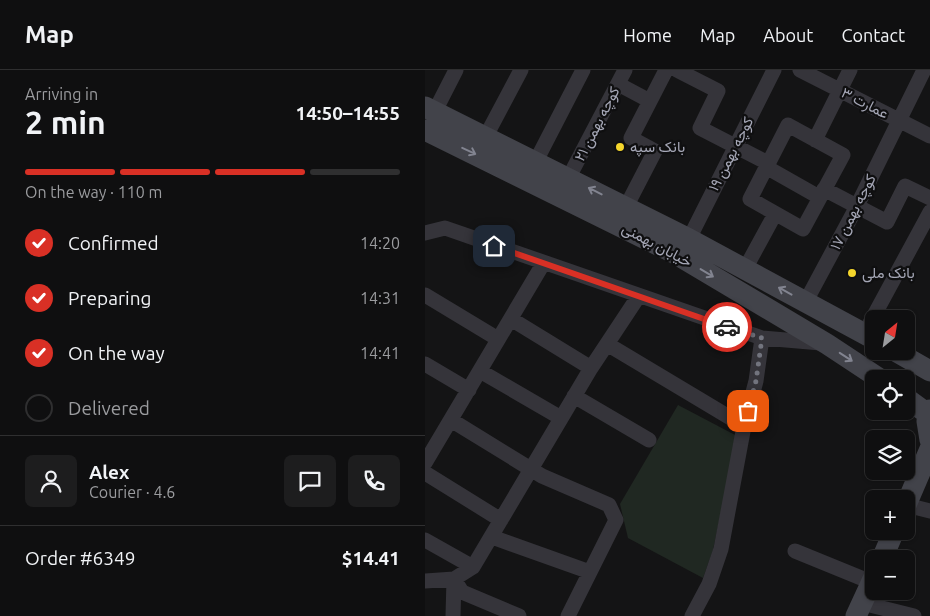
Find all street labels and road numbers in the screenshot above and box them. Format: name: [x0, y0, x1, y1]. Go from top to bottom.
street label: کوچه بهمن ۲۱: [570, 83, 625, 165]
street label: عمارت ۳: [838, 83, 892, 123]
street label: کوچه بهمن ۱۹: [705, 114, 758, 195]
street label: کوچه بهمن ۱۷: [826, 171, 881, 253]
street label: خیابان بهمنی: [618, 219, 695, 272]

